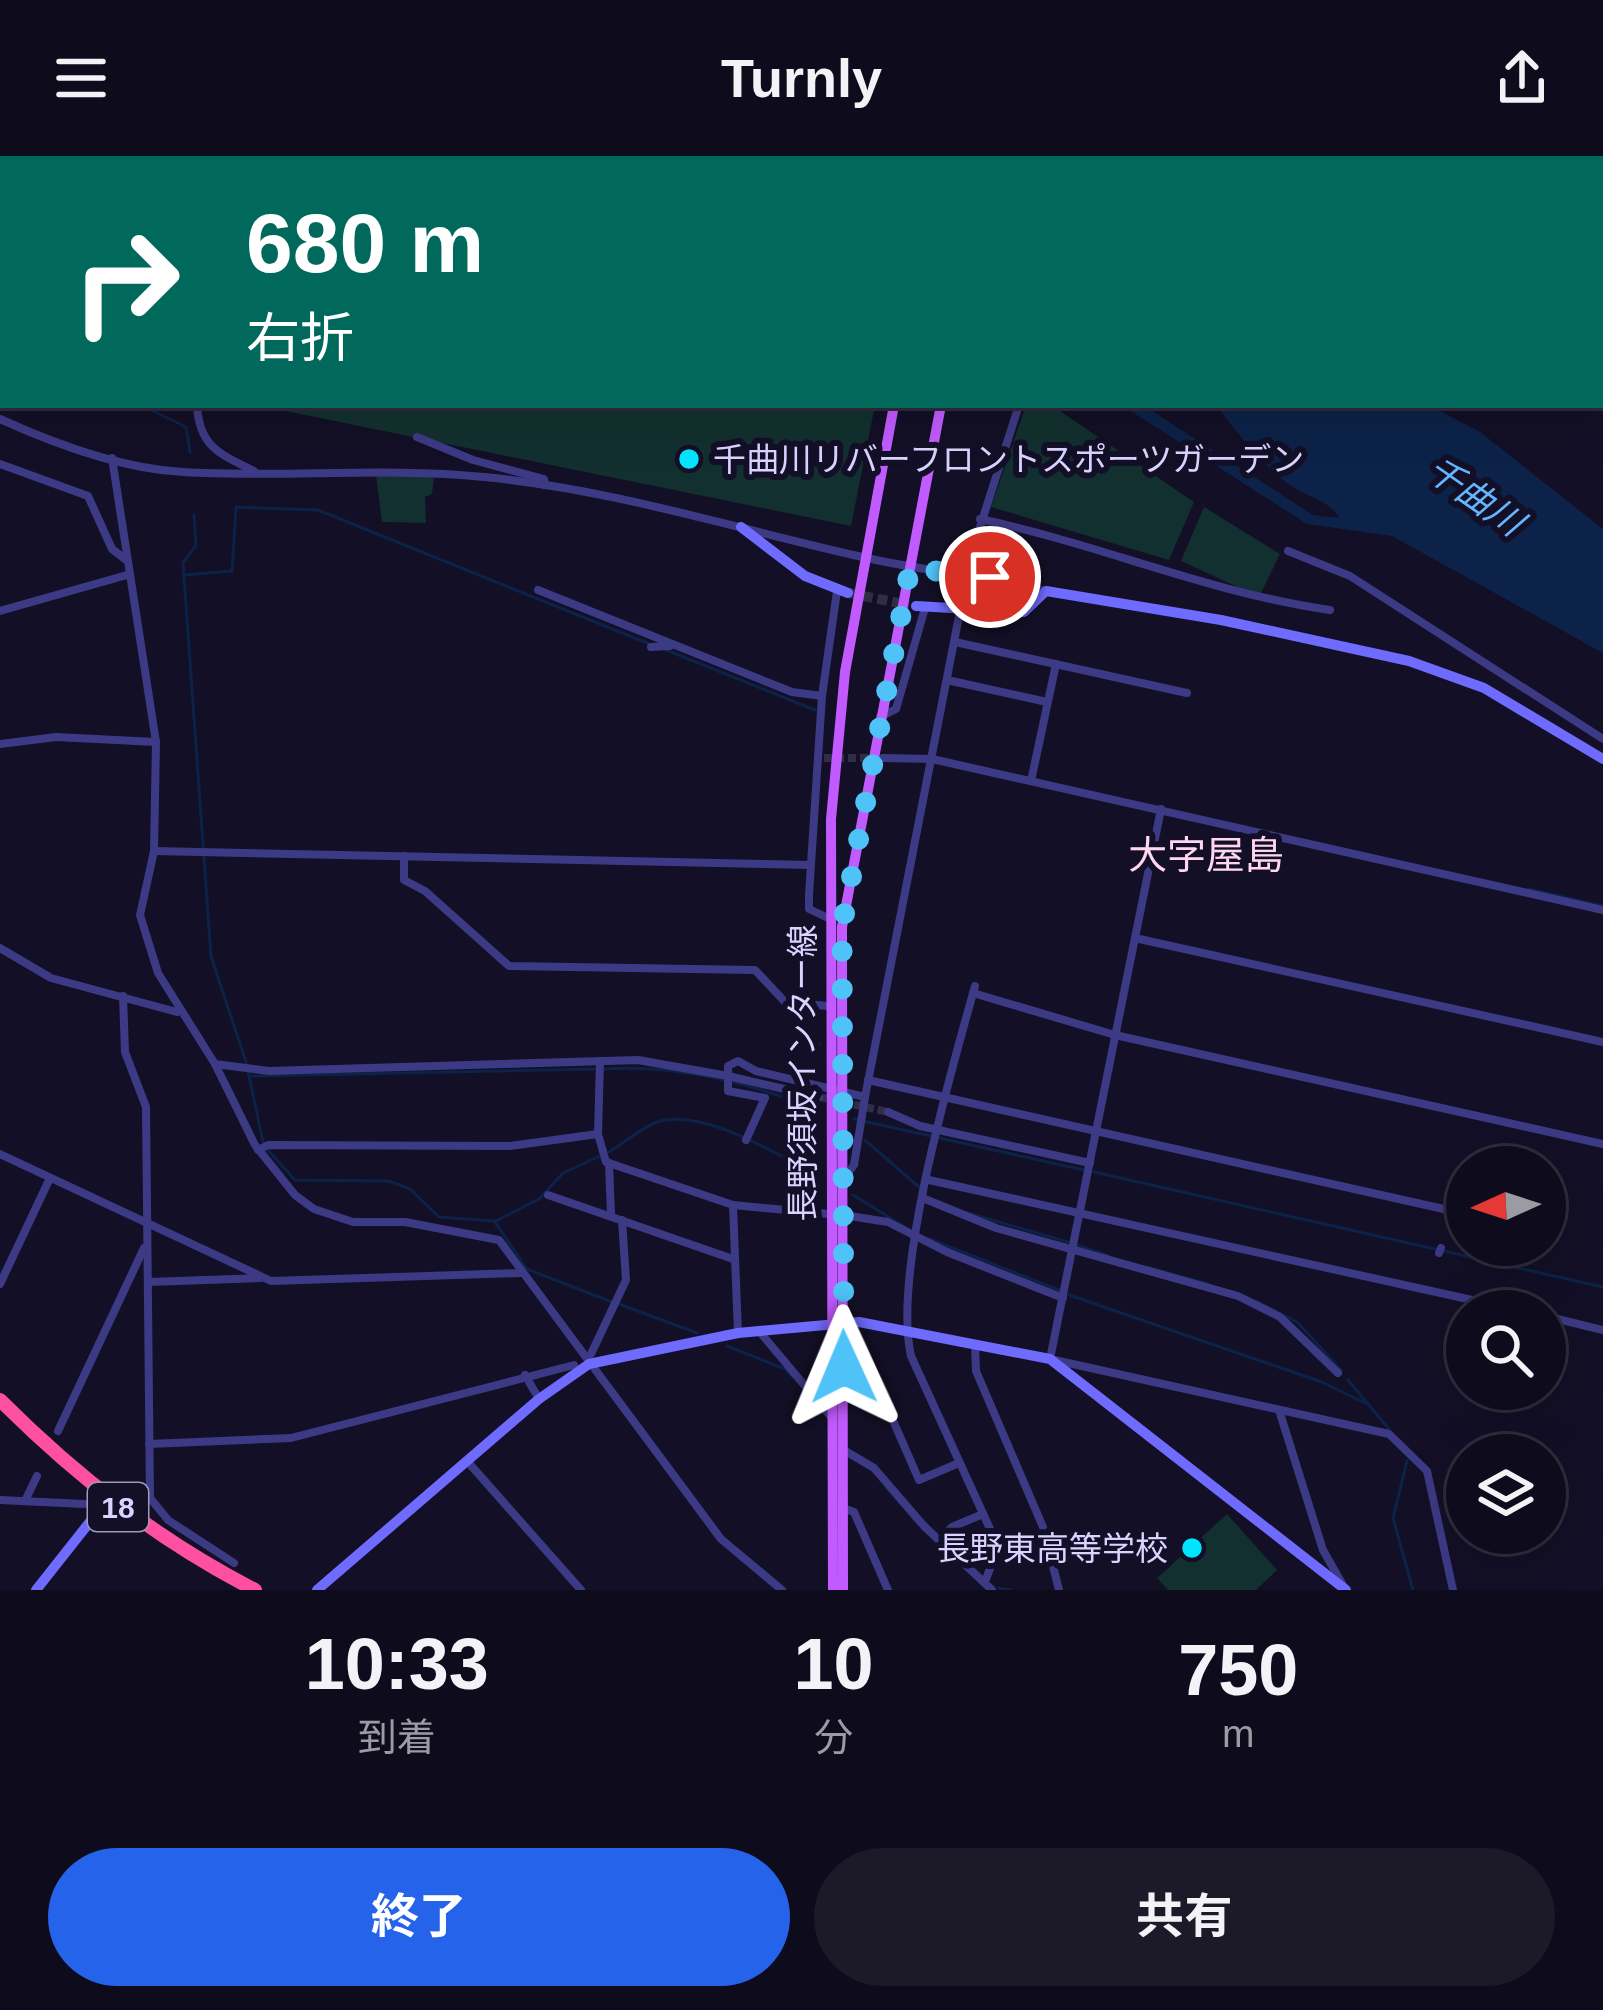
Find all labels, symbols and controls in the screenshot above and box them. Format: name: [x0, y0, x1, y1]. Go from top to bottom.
icon: menu: [48, 45, 114, 111]
icon: share: [1489, 45, 1555, 111]
text: Turnly: [721, 48, 882, 108]
text: 680 m: [246, 196, 484, 290]
icon: right: [48, 204, 204, 360]
text: 右折: [246, 308, 354, 368]
place label: 千曲川リバーフロントスポーツガーデン: [713, 441, 1304, 478]
marker: 千曲川リバーフロントスポーツガーデン: [676, 446, 702, 472]
water label: 千曲川: [1419, 448, 1534, 546]
pin: [939, 526, 1041, 628]
icon: arrive: [957, 544, 1023, 610]
district label: 大字屋島: [1128, 834, 1284, 877]
street label: 長野須坂インター線: [784, 925, 821, 1222]
north arrow: [1446, 1146, 1566, 1266]
map controls: [1446, 1146, 1566, 1554]
button: search: [1446, 1290, 1566, 1410]
position arrow: [781, 1304, 907, 1430]
button: layers: [1446, 1434, 1566, 1554]
road number: 18: [88, 1483, 148, 1531]
place label: 長野東高等学校: [937, 1530, 1168, 1567]
marker: 長野東高等学校: [1179, 1535, 1205, 1561]
text: 10:33: [305, 1624, 489, 1704]
text: 10: [793, 1624, 874, 1704]
text: 750: [1178, 1630, 1298, 1710]
text: m: [1222, 1712, 1254, 1755]
text: 到着: [358, 1716, 436, 1759]
text: 分: [814, 1716, 853, 1759]
button: 終了: [48, 1848, 790, 1986]
button: 共有: [814, 1848, 1555, 1986]

